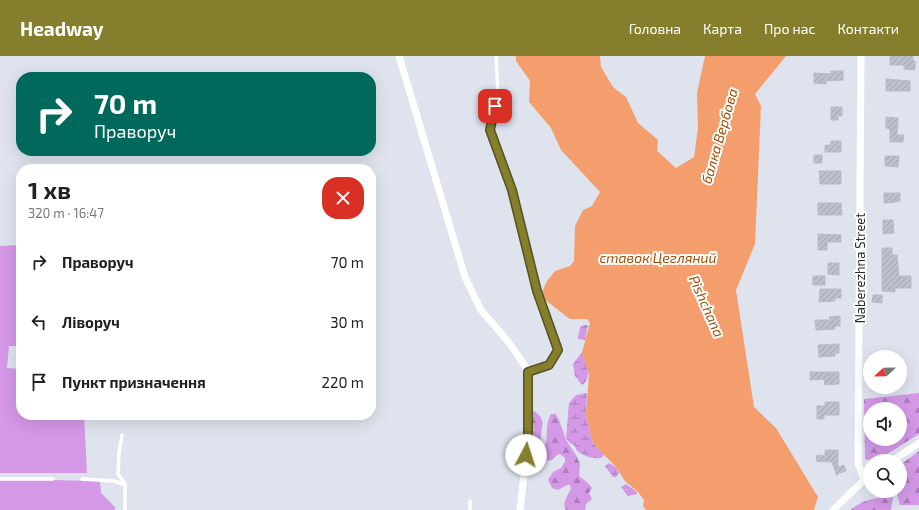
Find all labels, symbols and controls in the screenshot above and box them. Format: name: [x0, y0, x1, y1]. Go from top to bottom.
text: Headway: [20, 17, 104, 40]
text: Головна: [629, 20, 681, 37]
text: Карта: [703, 20, 742, 37]
text: Про нас: [764, 20, 815, 37]
text: Контакти: [837, 20, 899, 37]
text: 70 m: [94, 86, 157, 120]
water label: балка Вербова: [697, 86, 741, 186]
icon: right: [28, 88, 80, 140]
pin: [478, 89, 512, 123]
icon: arrive: [484, 95, 506, 117]
text: Праворуч: [94, 120, 176, 142]
text: 1 хв: [28, 175, 71, 204]
button: close: [322, 177, 364, 219]
text: 320 m · 16:47: [28, 205, 104, 221]
street label: Naberezhna Street: [852, 213, 868, 323]
water label: ставок Цегляний: [599, 249, 717, 266]
icon: right: [28, 251, 50, 273]
text: Праворуч: [62, 253, 133, 271]
text: 70 m: [331, 253, 364, 271]
water label: Pishchana: [686, 272, 728, 340]
icon: left: [28, 311, 50, 333]
text: Ліворуч: [62, 313, 120, 331]
text: 30 m: [330, 313, 364, 331]
north arrow: [863, 350, 907, 394]
map controls: [863, 350, 907, 498]
icon: arrive: [28, 371, 50, 393]
text: Пункт призначення: [62, 373, 206, 391]
text: 220 m: [322, 373, 364, 391]
button: sound: [863, 402, 907, 446]
position arrow: [505, 434, 547, 476]
button: search: [863, 454, 907, 498]

